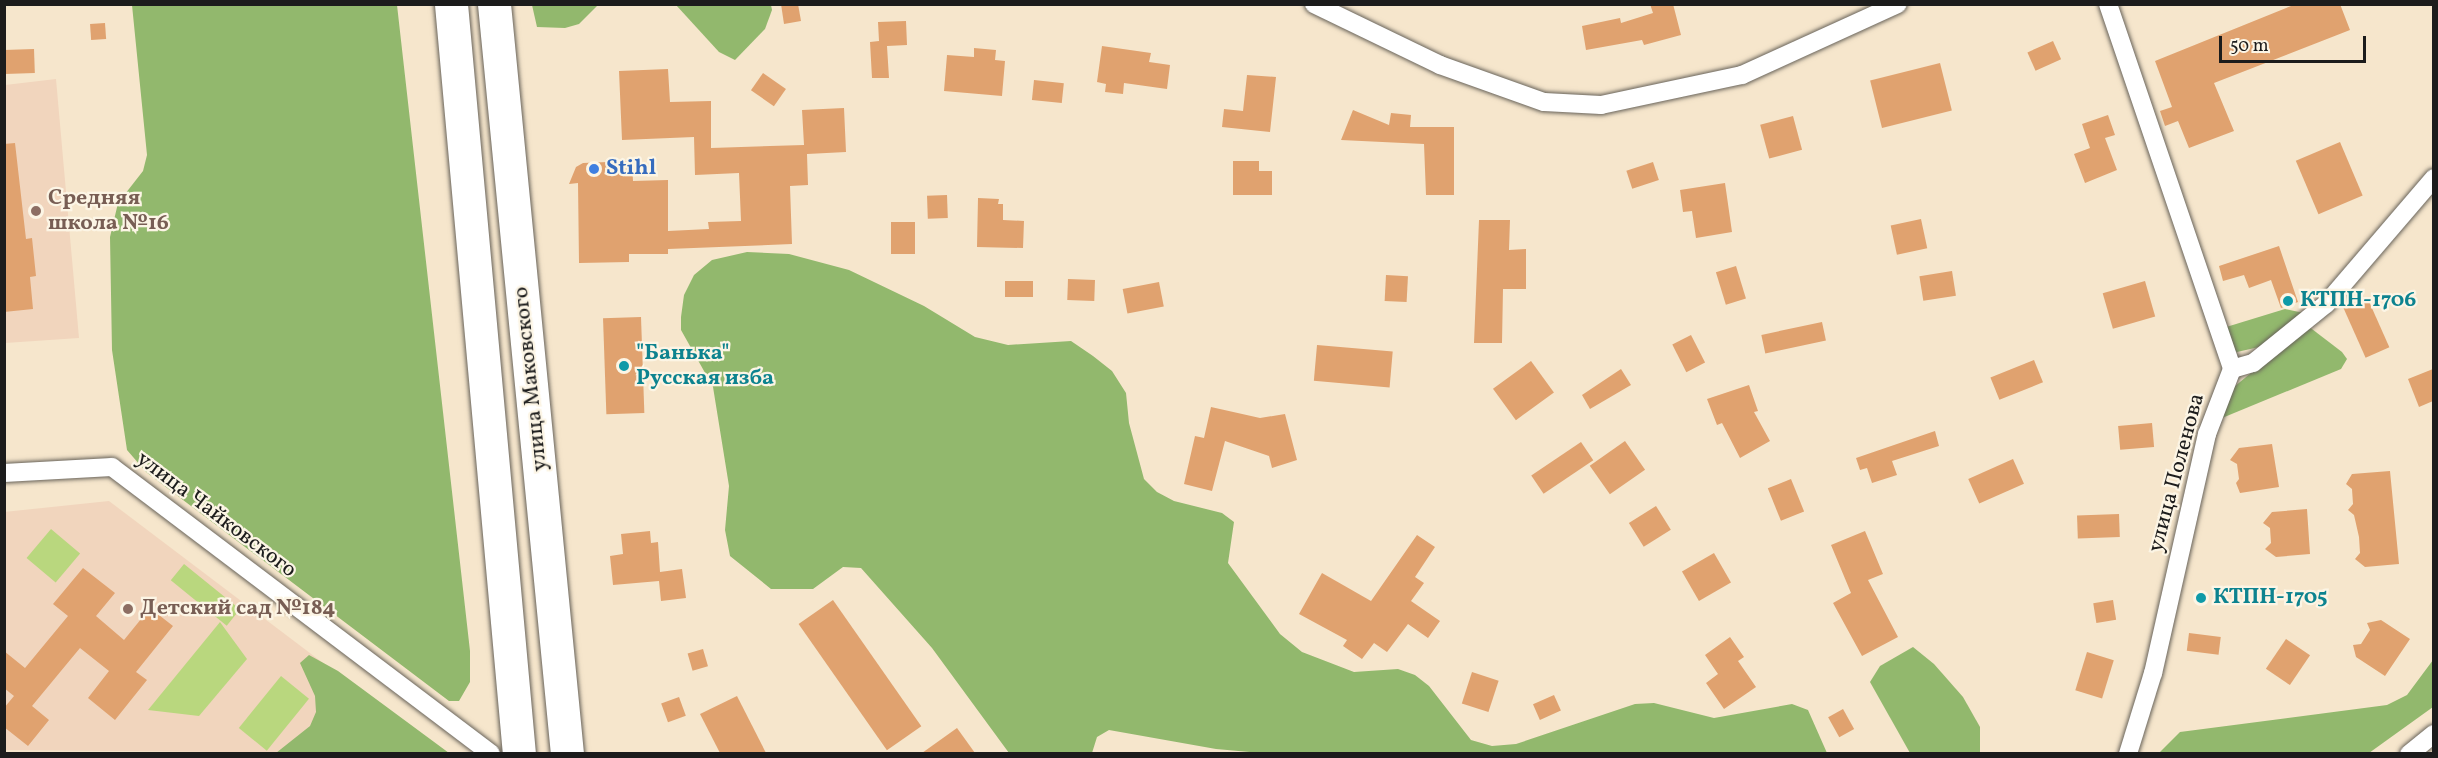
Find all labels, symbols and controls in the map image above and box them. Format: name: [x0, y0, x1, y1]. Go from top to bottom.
scale bar: [2222, 24, 2369, 62]
text: 50 m: [2230, 34, 2269, 59]
place label: Stihl: [606, 156, 656, 182]
marker: Stihl: [587, 162, 601, 176]
place label: Средняя школа №16: [48, 185, 169, 236]
marker: Средняя школа №16: [29, 204, 43, 218]
street label: улица Маковского: [508, 285, 554, 473]
place label: КТПН-1706: [2300, 288, 2416, 314]
marker: КТПН-1706: [2281, 294, 2295, 308]
place label: "Банька" Русская изба: [636, 340, 774, 392]
marker: "Банька" Русская изба: [617, 359, 631, 373]
street label: улица Поленова: [2143, 391, 2211, 555]
street label: улица Чайковского: [131, 446, 301, 584]
place label: КТПН-1705: [2213, 585, 2328, 611]
marker: КТПН-1705: [2194, 591, 2208, 605]
place label: Детский сад №184: [140, 596, 335, 622]
marker: Детский сад №184: [121, 602, 135, 616]

